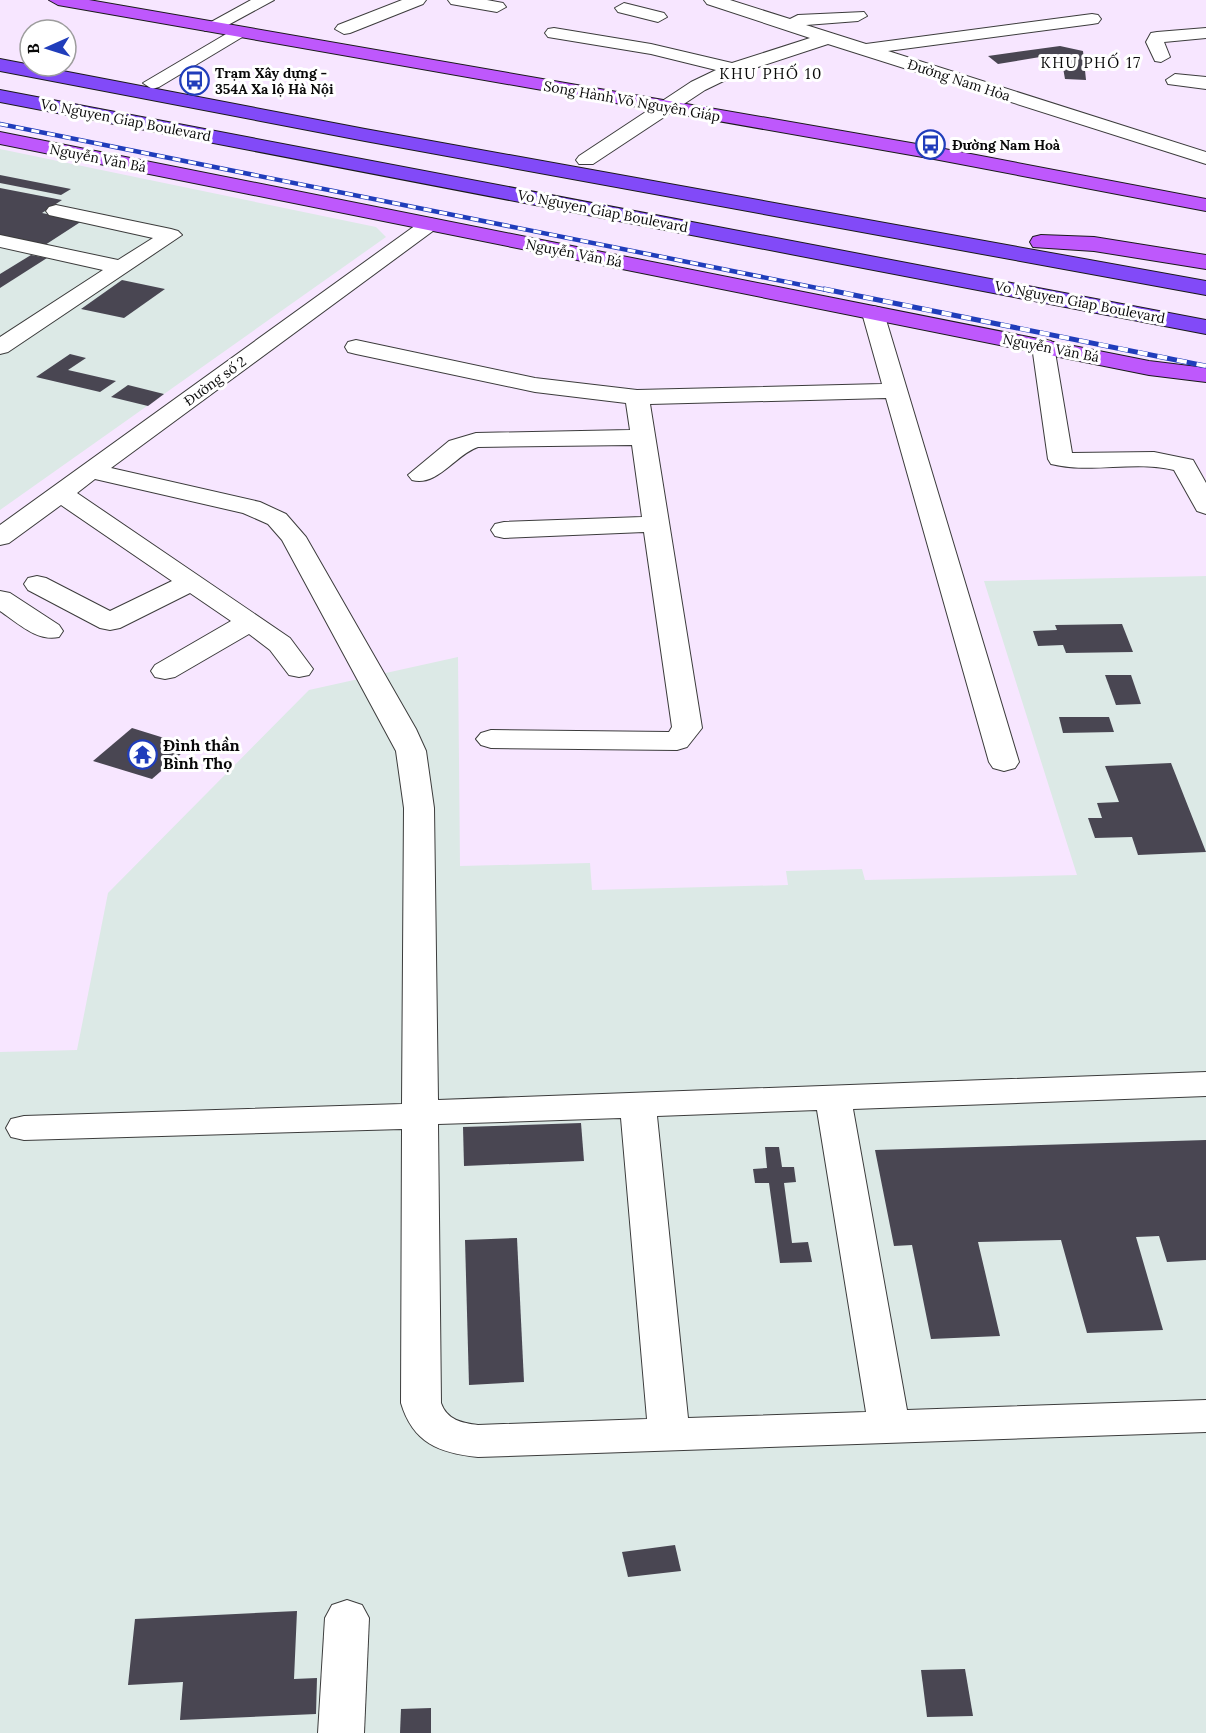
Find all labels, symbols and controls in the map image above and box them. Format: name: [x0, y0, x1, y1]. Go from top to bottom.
north arrow: [18, 18, 78, 78]
text: B: [23, 43, 43, 55]
district label: KHU PHỐ 17: [1040, 52, 1142, 72]
street label: Đường Nam Hòa: [905, 55, 1013, 105]
district label: KHU PHỐ 10: [719, 63, 823, 83]
place label: Trạm Xây dựng - 354A Xa lộ Hà Nội: [215, 64, 334, 98]
bus stop icon: Trạm Xây dựng - 354A Xa lộ Hà Nội: [178, 65, 210, 97]
street label: Song Hành Võ Nguyên Giáp: [542, 77, 722, 125]
street label: Vo Nguyen Giap Boulevard: [38, 94, 213, 145]
bus stop icon: Đường Nam Hoà: [915, 129, 947, 161]
place label: Đường Nam Hoà: [952, 136, 1061, 154]
street label: Nguyễn Văn Bá: [48, 140, 148, 176]
street label: Vo Nguyen Giap Boulevard: [515, 185, 690, 236]
street label: Nguyễn Văn Bá: [524, 235, 624, 271]
street label: Vo Nguyen Giap Boulevard: [992, 276, 1167, 327]
street label: Nguyễn Văn Bá: [1001, 330, 1101, 366]
street label: Đường số 2: [180, 352, 250, 410]
place label: Đình thần Bình Thọ: [163, 735, 240, 773]
temple icon: Đình thần Bình Thọ: [126, 738, 158, 770]

